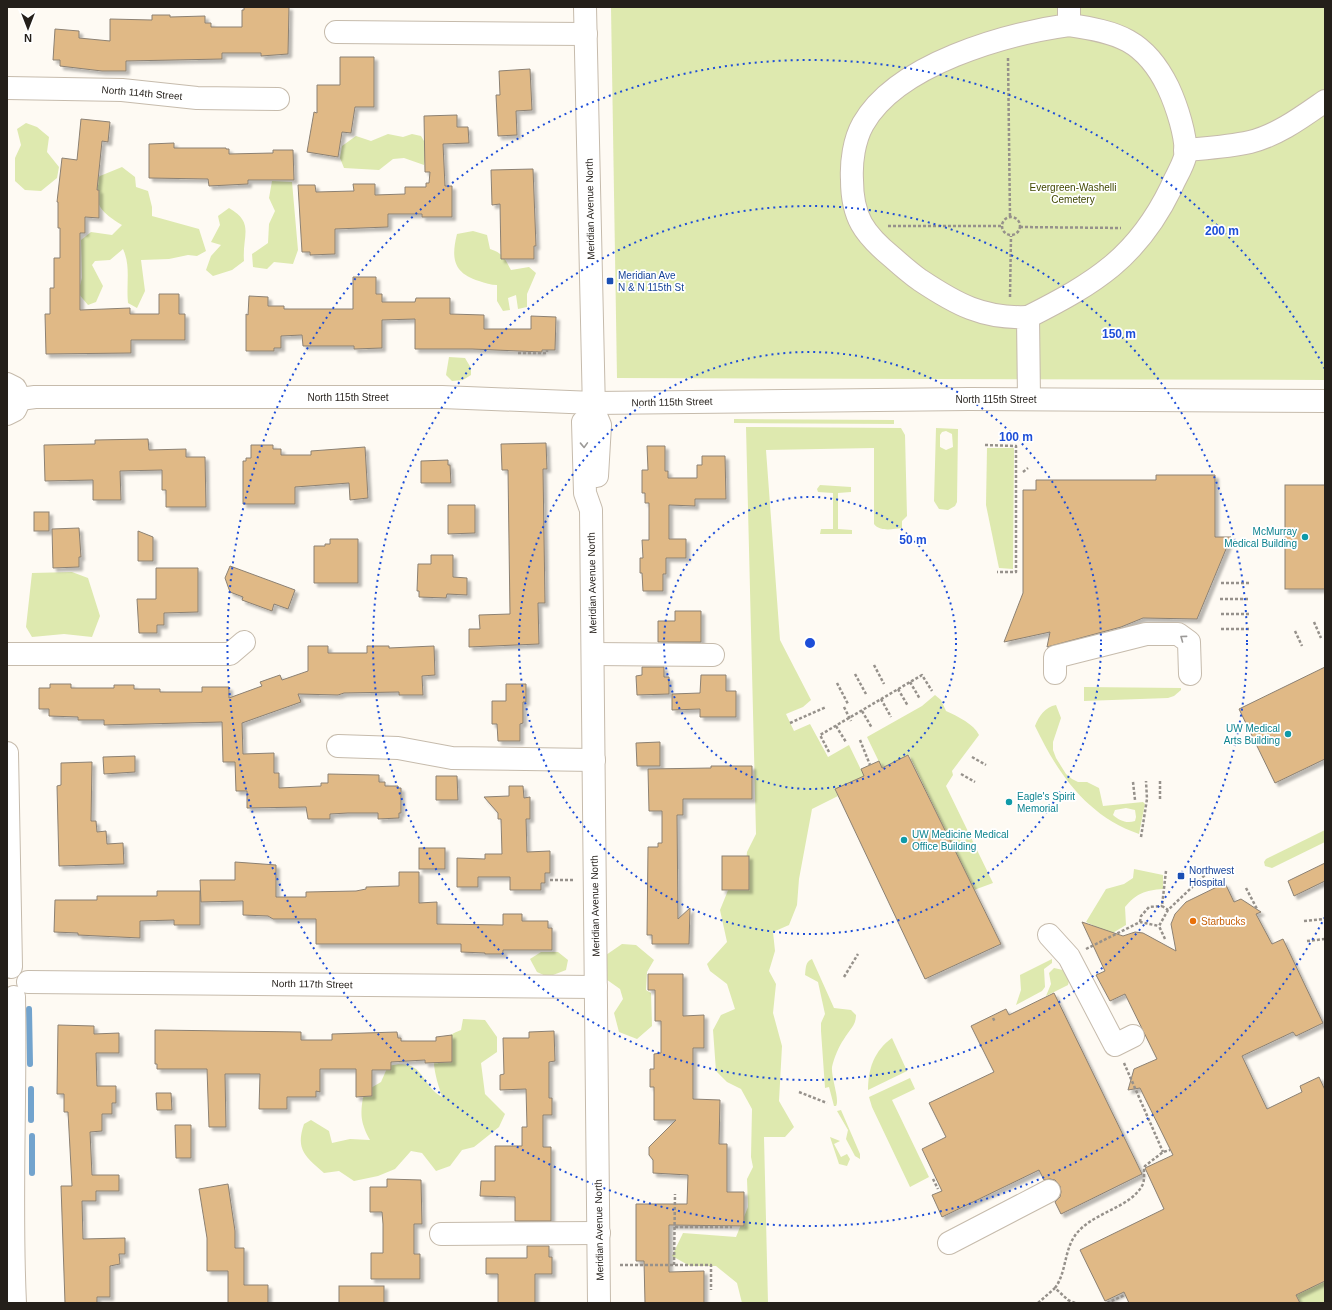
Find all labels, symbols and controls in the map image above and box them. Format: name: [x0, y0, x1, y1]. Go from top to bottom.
north arrow: [8, 8, 48, 48]
text: N: [24, 32, 32, 44]
street label: North 114th Street: [101, 84, 183, 102]
street label: Meridian Avenue North: [584, 158, 596, 260]
park label: Evergreen-Washelli Cemetery: [1030, 182, 1116, 205]
text: 200 m: [1205, 224, 1239, 238]
place label: Meridian Ave N & N 115th St: [618, 270, 684, 293]
marker: Meridian Ave N & N 115th St: [605, 276, 615, 286]
text: 150 m: [1102, 327, 1136, 341]
street label: North 115th Street: [308, 392, 389, 403]
street label: North 115th Street: [956, 394, 1037, 405]
street label: North 115th Street: [631, 396, 713, 408]
text: 100 m: [999, 430, 1033, 444]
one-way arrow: [579, 442, 588, 448]
place label: McMurray Medical Building: [1224, 526, 1297, 549]
street label: Meridian Avenue North: [586, 532, 598, 634]
marker: McMurray Medical Building: [1300, 532, 1310, 542]
text: 50 m: [899, 533, 927, 547]
centre of rings: [803, 636, 817, 650]
one-way arrow: [1181, 636, 1188, 643]
place label: UW Medical Arts Building: [1224, 723, 1280, 746]
marker: UW Medical Arts Building: [1283, 729, 1293, 739]
place label: Eagle's Spirit Memorial: [1017, 791, 1075, 814]
marker: Eagle's Spirit Memorial: [1004, 797, 1014, 807]
place label: UW Medicine Medical Office Building: [912, 829, 1009, 852]
marker: UW Medicine Medical Office Building: [899, 835, 909, 845]
street label: Meridian Avenue North: [589, 855, 601, 957]
place label: Northwest Hospital: [1189, 865, 1234, 888]
marker: Northwest Hospital: [1176, 871, 1186, 881]
marker: Starbucks: [1188, 916, 1198, 926]
place label: Starbucks: [1201, 916, 1245, 927]
street label: North 117th Street: [271, 978, 353, 990]
street label: Meridian Avenue North: [593, 1179, 605, 1281]

